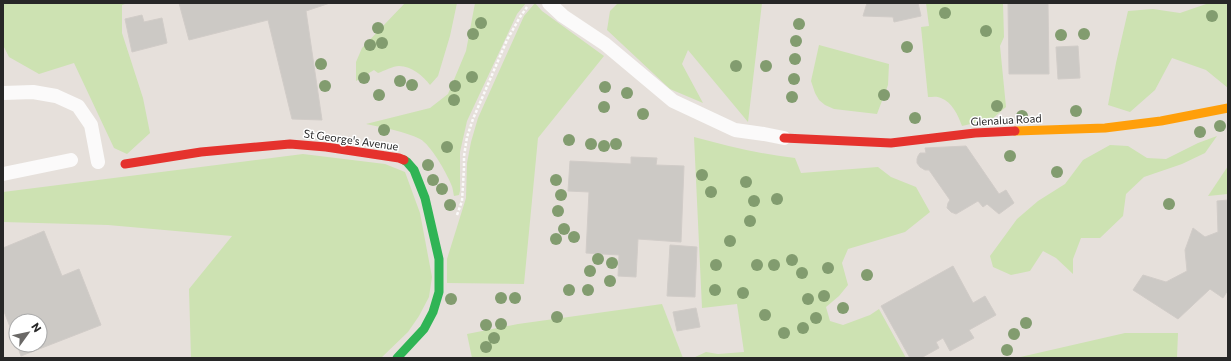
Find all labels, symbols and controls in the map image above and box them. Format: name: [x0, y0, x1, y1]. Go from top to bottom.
street label: Glenalua Road: [970, 111, 1042, 128]
street label: St George's Avenue: [303, 126, 399, 153]
north arrow: [8, 313, 48, 353]
text: N: [29, 320, 45, 334]

